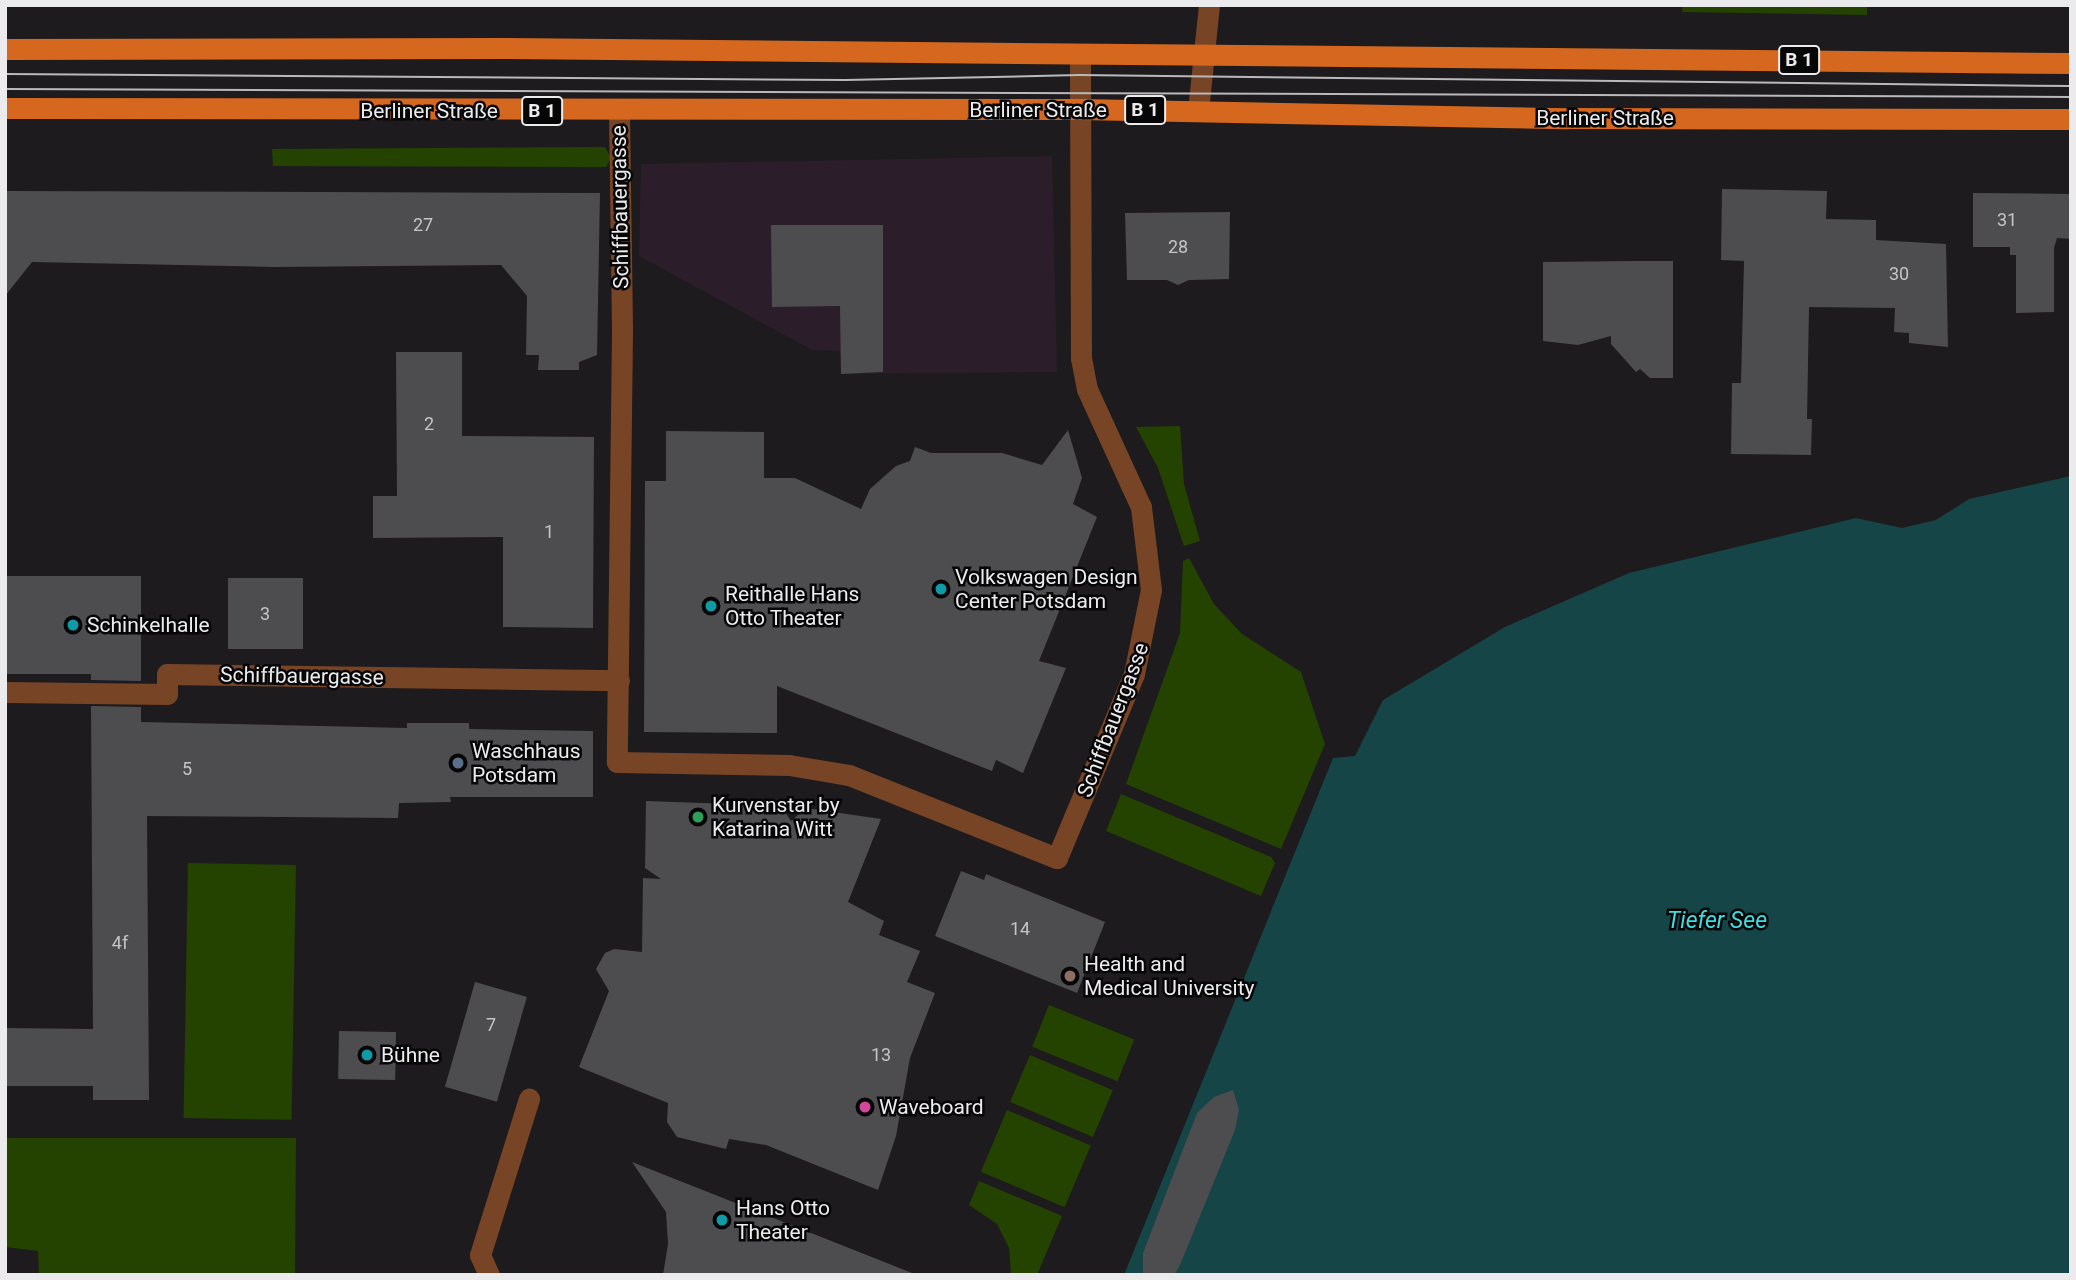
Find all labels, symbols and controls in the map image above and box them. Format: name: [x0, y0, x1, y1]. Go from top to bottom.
road number: B 1: [1778, 44, 1820, 76]
road number: B 1: [1124, 94, 1166, 125]
road number: B 1: [521, 96, 563, 127]
street label: Berliner Straße: [969, 97, 1107, 123]
street label: Berliner Straße: [360, 98, 498, 124]
street label: Berliner Straße: [1536, 105, 1674, 131]
street label: Schiffbauergasse: [606, 125, 634, 289]
house number: 31: [1997, 209, 2017, 231]
house number: 27: [413, 214, 433, 236]
house number: 28: [1168, 236, 1188, 258]
house number: 30: [1889, 263, 1909, 285]
house number: 2: [424, 413, 434, 435]
house number: 1: [544, 521, 554, 543]
place label: Volkswagen Design Center Potsdam: [955, 564, 1138, 614]
place label: Reithalle Hans Otto Theater: [725, 581, 859, 631]
marker: Volkswagen Design Center Potsdam: [933, 581, 949, 597]
marker: Reithalle Hans Otto Theater: [703, 598, 719, 614]
house number: 3: [260, 603, 270, 625]
place label: Schinkelhalle: [87, 612, 210, 638]
marker: Schinkelhalle: [65, 617, 81, 633]
street label: Schiffbauergasse: [1072, 639, 1154, 801]
street label: Schiffbauergasse: [220, 662, 384, 690]
place label: Waschhaus Potsdam: [472, 738, 581, 788]
marker: Waschhaus Potsdam: [450, 755, 466, 771]
house number: 5: [182, 758, 192, 780]
place label: Kurvenstar by Katarina Witt: [712, 792, 840, 842]
marker: Kurvenstar by Katarina Witt: [690, 809, 706, 825]
water label: Tiefer See: [1667, 907, 1767, 935]
house number: 14: [1010, 918, 1030, 940]
house number: 4f: [112, 932, 128, 954]
place label: Health and Medical University: [1084, 951, 1255, 1001]
marker: Health and Medical University: [1062, 968, 1078, 984]
house number: 7: [486, 1014, 496, 1036]
place label: Bühne: [381, 1042, 440, 1068]
house number: 13: [871, 1044, 891, 1066]
marker: Bühne: [359, 1047, 375, 1063]
place label: Waveboard: [879, 1094, 984, 1120]
marker: Waveboard: [857, 1099, 873, 1115]
place label: Hans Otto Theater: [736, 1195, 830, 1245]
marker: Hans Otto Theater: [714, 1212, 730, 1228]

